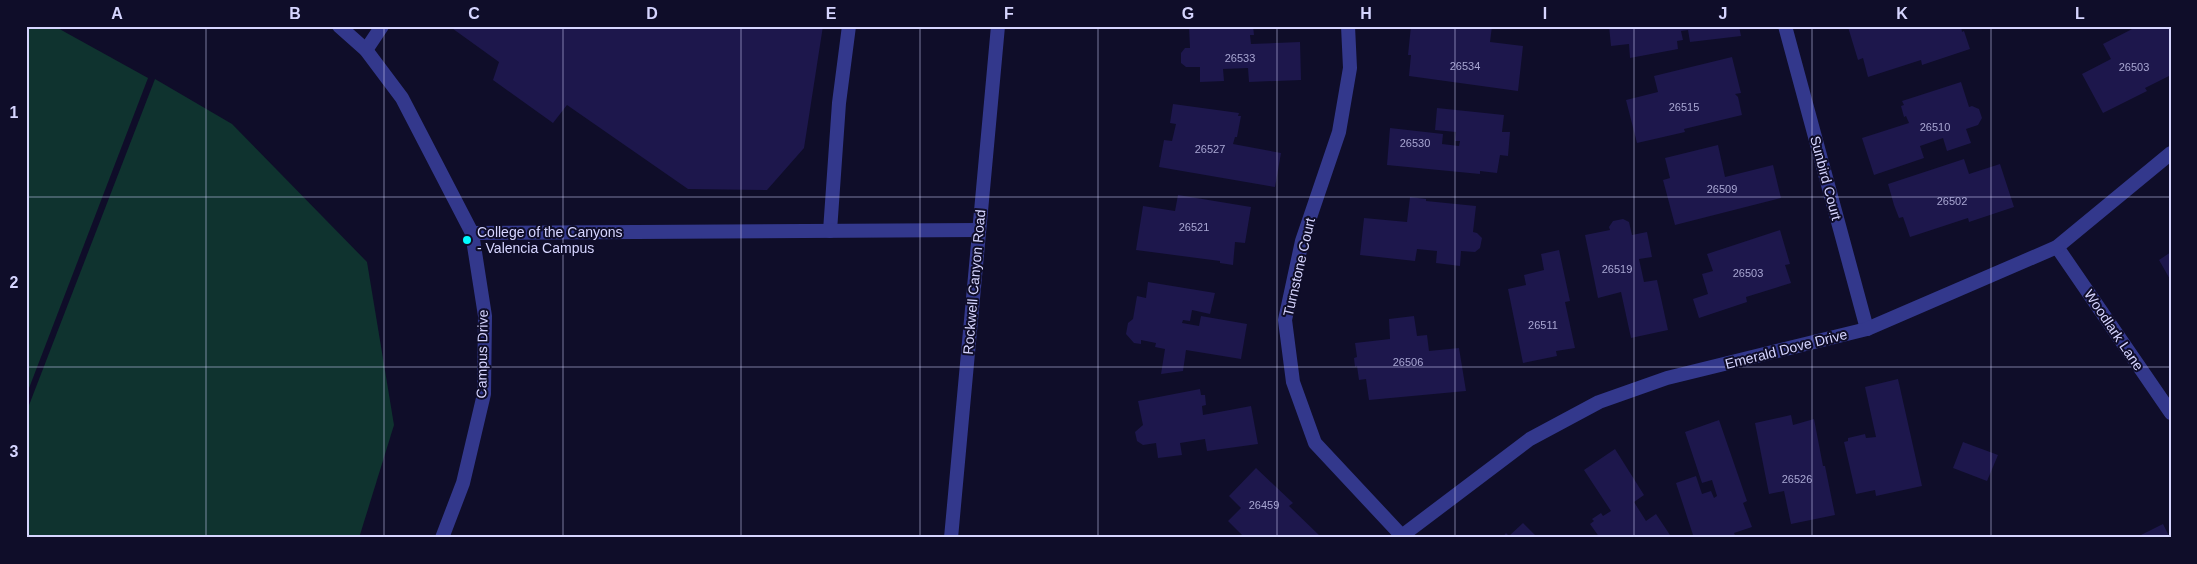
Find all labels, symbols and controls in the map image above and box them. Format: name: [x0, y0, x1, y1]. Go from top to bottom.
text: A: [111, 5, 123, 22]
text: B: [289, 5, 301, 22]
text: C: [468, 5, 480, 22]
text: D: [646, 5, 658, 22]
text: E: [826, 5, 837, 22]
text: F: [1004, 5, 1014, 22]
text: G: [1182, 5, 1194, 22]
text: H: [1360, 5, 1372, 22]
text: I: [1543, 5, 1547, 22]
text: J: [1719, 5, 1727, 22]
text: K: [1896, 5, 1908, 22]
text: L: [2075, 5, 2085, 22]
house number: 26533: [1225, 52, 1255, 64]
house number: 26534: [1450, 60, 1480, 72]
house number: 26503: [2119, 61, 2149, 73]
house number: 26515: [1669, 101, 1699, 113]
text: 1: [10, 104, 19, 121]
house number: 26510: [1920, 121, 1950, 133]
street label: Sunbird Court: [1807, 134, 1845, 222]
house number: 26530: [1400, 137, 1430, 149]
house number: 26527: [1195, 143, 1225, 155]
house number: 26509: [1707, 183, 1737, 195]
house number: 26502: [1937, 195, 1967, 207]
street label: Rockwell Canyon Road: [960, 209, 988, 355]
street label: Turnstone Court: [1280, 216, 1318, 318]
house number: 26521: [1179, 221, 1209, 233]
place label: College of the Canyons - Valencia Campus: [477, 224, 623, 256]
marker: College of the Canyons - Valencia Campus: [461, 234, 473, 246]
house number: 26519: [1602, 263, 1632, 275]
house number: 26503: [1733, 267, 1763, 279]
text: 2: [10, 274, 19, 291]
street label: Woodlark Lane: [2081, 287, 2147, 374]
street label: Campus Drive: [473, 309, 491, 398]
house number: 26511: [1528, 319, 1558, 331]
street label: Emerald Dove Drive: [1723, 326, 1849, 372]
house number: 26506: [1393, 356, 1423, 368]
text: 3: [10, 443, 19, 460]
house number: 26526: [1782, 473, 1812, 485]
house number: 26459: [1249, 499, 1279, 511]

